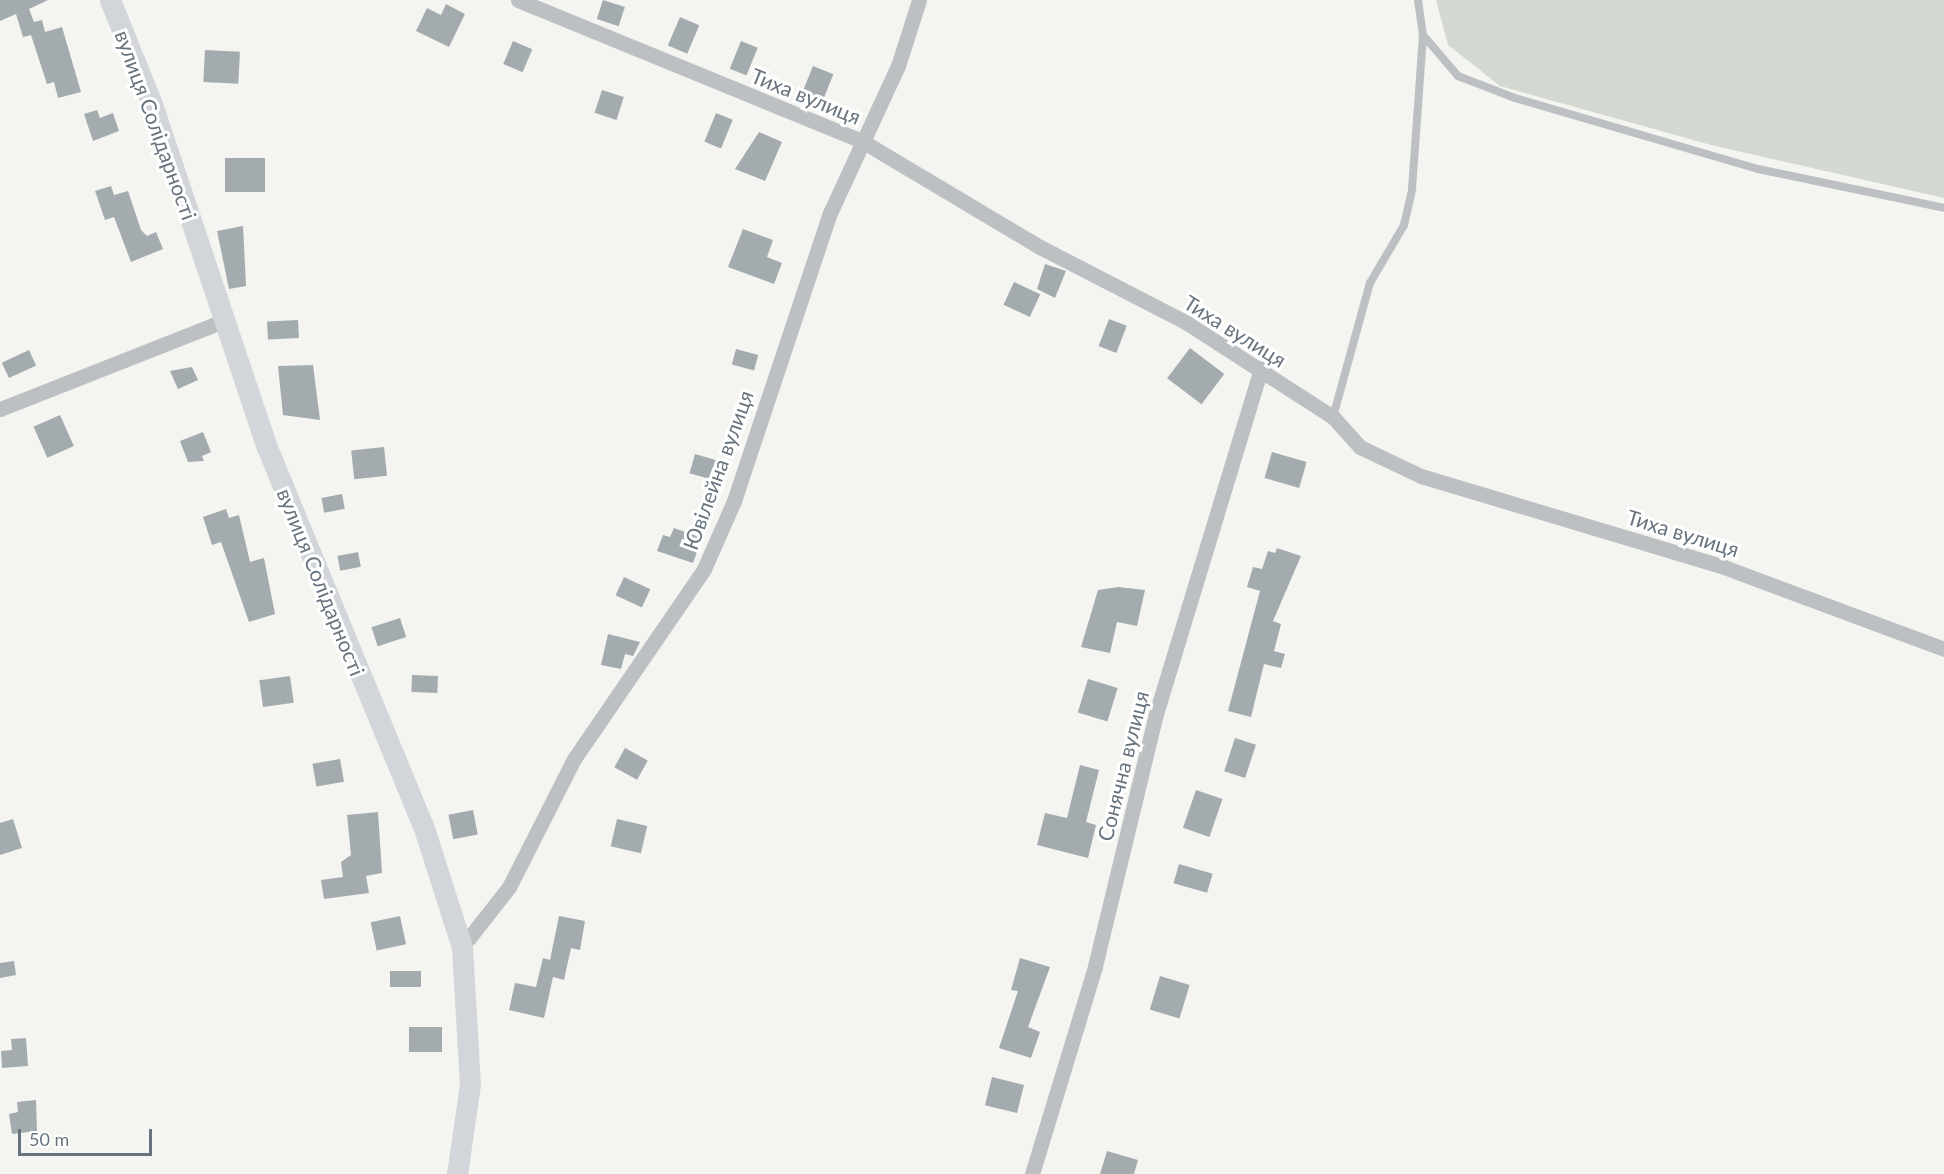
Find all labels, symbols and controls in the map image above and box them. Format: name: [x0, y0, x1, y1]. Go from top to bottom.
street label: вулиця Солідарності: [110, 27, 202, 223]
street label: Тиха вулиця: [748, 63, 864, 129]
street label: Тиха вулиця: [1179, 290, 1291, 372]
street label: Ювілейна вулиця: [677, 387, 759, 553]
street label: вулиця Солідарності: [272, 485, 370, 679]
street label: Тиха вулиця: [1624, 504, 1742, 562]
street label: Сонячна вулиця: [1092, 688, 1154, 844]
scale bar: [21, 1117, 154, 1155]
text: 50 m: [29, 1128, 69, 1150]

